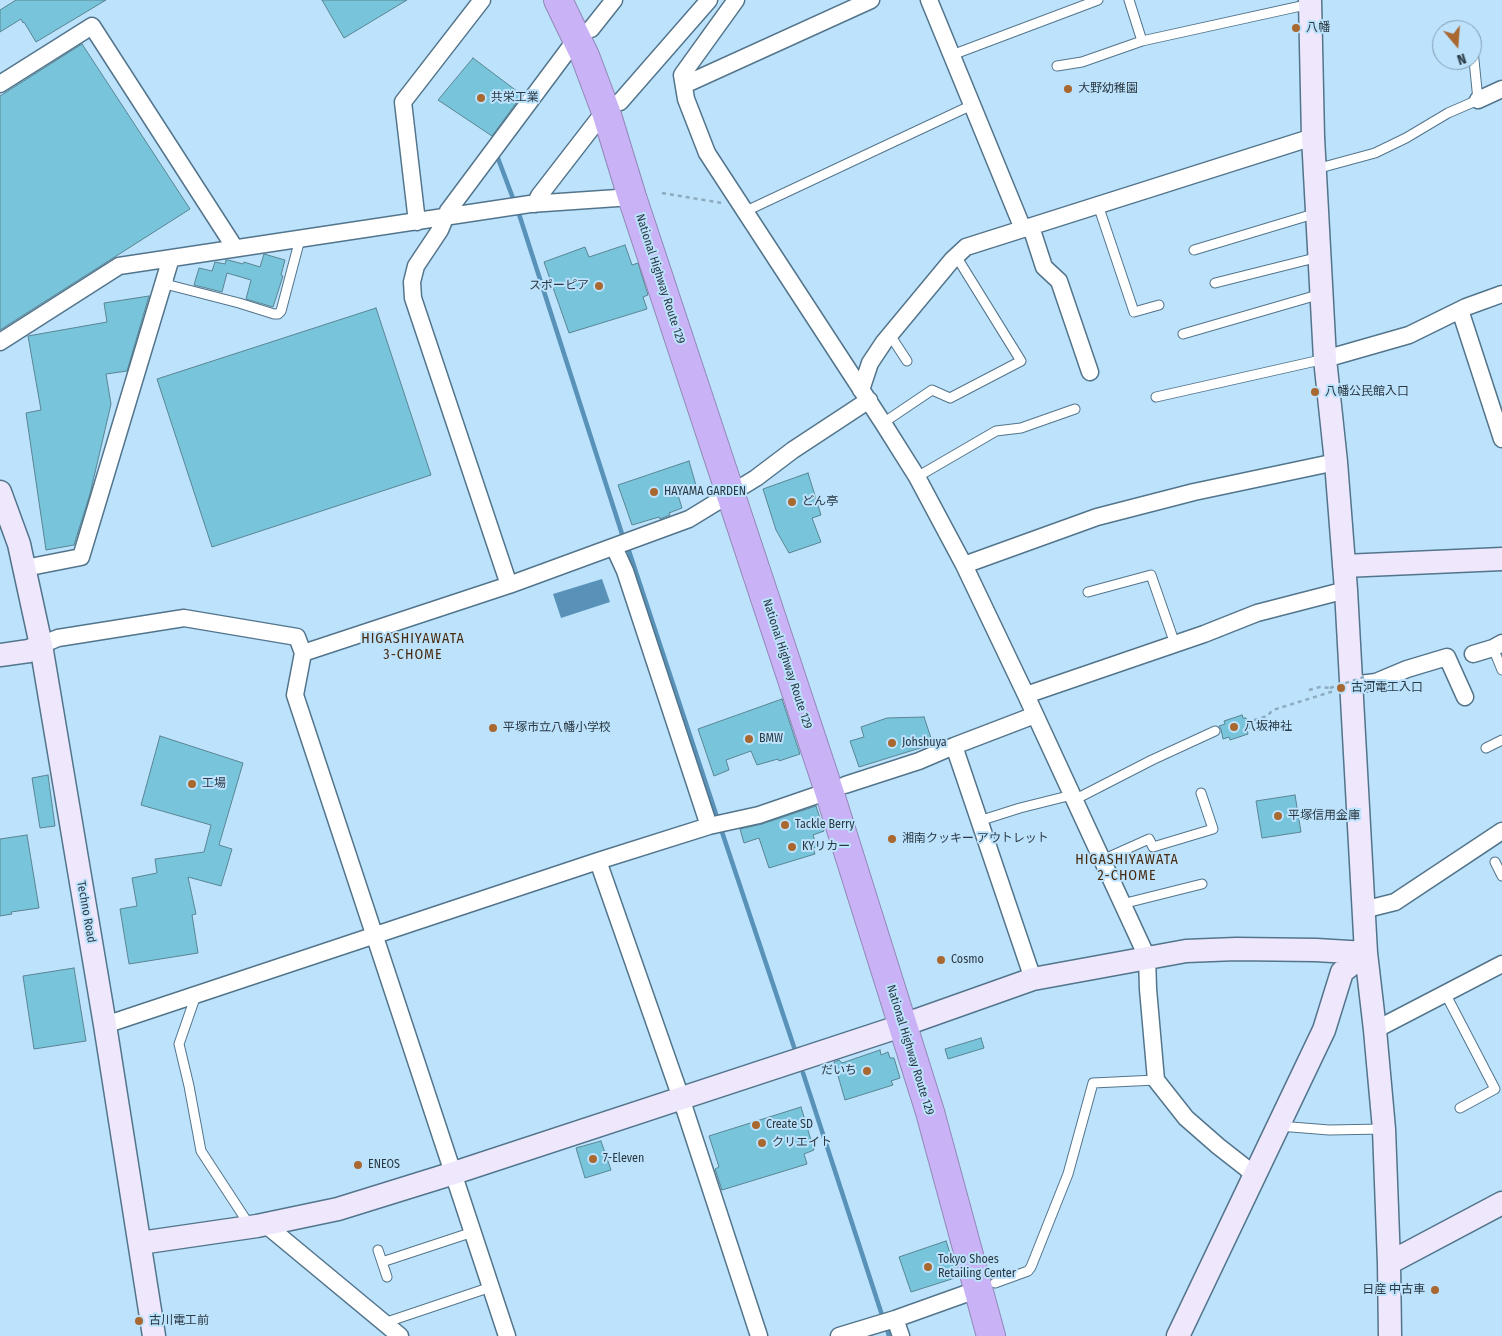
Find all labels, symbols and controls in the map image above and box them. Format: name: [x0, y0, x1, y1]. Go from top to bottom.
north arrow: [1432, 20, 1482, 70]
place label: 八幡: [1306, 21, 1330, 35]
marker: 八幡: [1290, 22, 1302, 34]
text: N: [1455, 49, 1468, 68]
place label: 大野幼稚園: [1078, 82, 1138, 96]
marker: 大野幼稚園: [1062, 83, 1074, 95]
place label: 共栄工業: [491, 91, 539, 105]
marker: 共栄工業: [475, 92, 487, 104]
street label: National Highway Route 129: [632, 212, 688, 346]
place label: スポーピア: [529, 279, 589, 293]
marker: スポーピア: [593, 280, 605, 292]
place label: 八幡公民館入口: [1325, 385, 1409, 399]
marker: 八幡公民館入口: [1309, 386, 1321, 398]
place label: HAYAMA GARDEN: [664, 485, 746, 499]
marker: HAYAMA GARDEN: [648, 486, 660, 498]
place label: どん亭: [802, 495, 838, 509]
marker: どん亭: [786, 496, 798, 508]
street label: National Highway Route 129: [759, 597, 815, 731]
district label: HIGASHIYAWATA 3-CHOME: [360, 631, 466, 664]
place label: 古河電工入口: [1351, 681, 1423, 695]
marker: 古河電工入口: [1335, 682, 1347, 694]
place label: 八坂神社: [1244, 720, 1292, 734]
place label: 平塚市立八幡小学校: [503, 721, 611, 735]
marker: 八坂神社: [1228, 721, 1240, 733]
marker: 平塚市立八幡小学校: [487, 722, 499, 734]
place label: BMW: [759, 732, 783, 746]
marker: BMW: [743, 733, 755, 745]
place label: Johshuya: [902, 736, 947, 750]
marker: Johshuya: [886, 737, 898, 749]
place label: 工場: [202, 777, 226, 791]
marker: 工場: [186, 778, 198, 790]
place label: 平塚信用金庫: [1288, 809, 1360, 823]
marker: 平塚信用金庫: [1272, 810, 1284, 822]
place label: Tackle Berry: [795, 818, 855, 832]
marker: Tackle Berry: [779, 819, 791, 831]
place label: 湘南クッキー アウトレット: [902, 832, 1049, 846]
marker: 湘南クッキー アウトレット: [886, 833, 898, 845]
place label: KYリカー: [802, 840, 850, 854]
marker: KYリカー: [786, 841, 798, 853]
district label: HIGASHIYAWATA 2-CHOME: [1074, 852, 1180, 884]
street label: Techno Road: [73, 880, 99, 944]
place label: Cosmo: [951, 953, 984, 967]
marker: Cosmo: [935, 954, 947, 966]
street label: National Highway Route 129: [883, 983, 937, 1117]
place label: だいち: [821, 1064, 857, 1078]
marker: だいち: [861, 1065, 873, 1077]
place label: Create SD: [766, 1118, 813, 1132]
marker: Create SD: [750, 1119, 762, 1131]
place label: クリエイト: [772, 1136, 832, 1150]
marker: クリエイト: [756, 1137, 768, 1149]
place label: 7-Eleven: [603, 1152, 644, 1166]
marker: 7-Eleven: [587, 1153, 599, 1165]
place label: ENEOS: [368, 1158, 400, 1172]
marker: ENEOS: [352, 1159, 364, 1171]
place label: Tokyo Shoes Retailing Center: [938, 1253, 1016, 1281]
marker: Tokyo Shoes Retailing Center: [922, 1261, 934, 1273]
place label: 日産 中古車: [1362, 1283, 1425, 1297]
marker: 日産 中古車: [1429, 1284, 1441, 1296]
place label: 古川電工前: [149, 1314, 209, 1328]
marker: 古川電工前: [133, 1315, 145, 1327]

